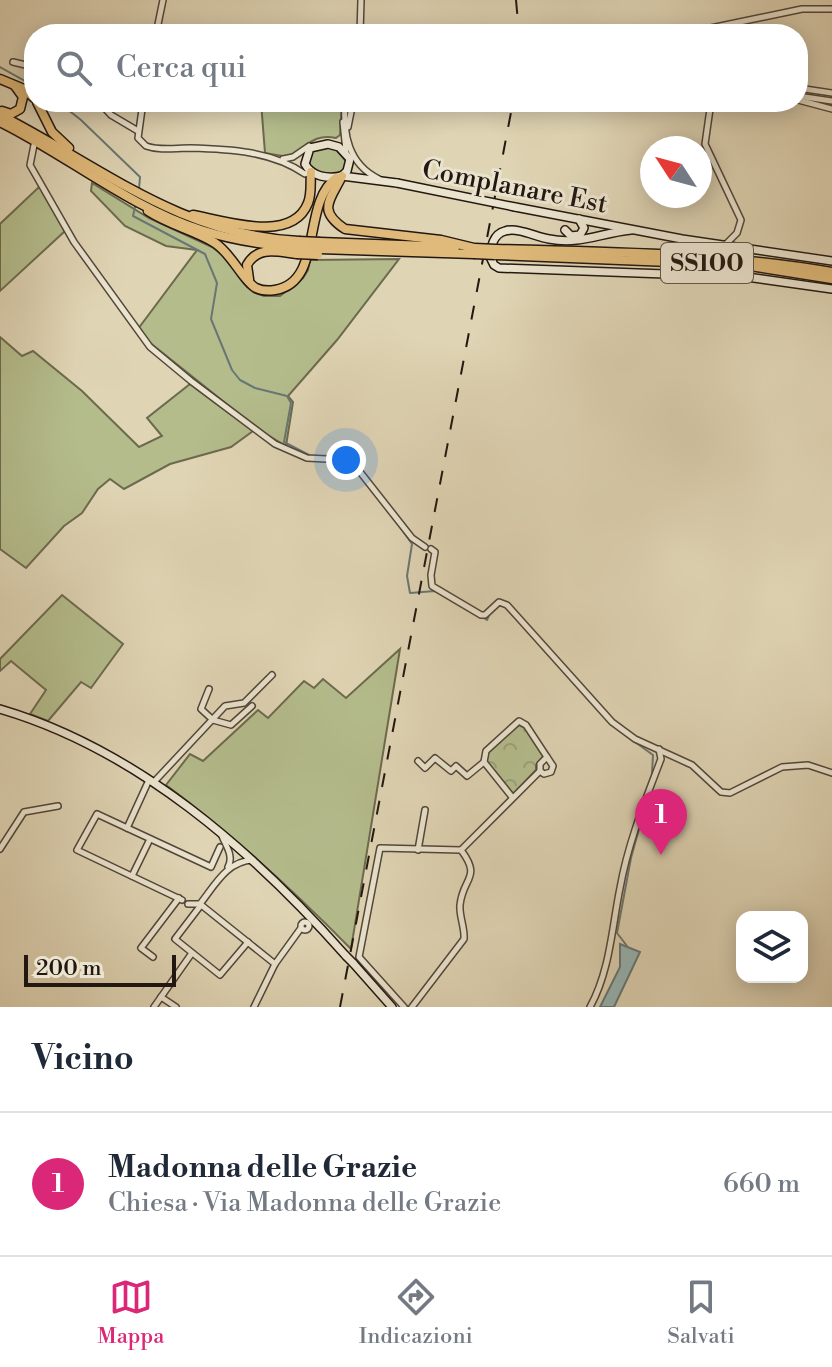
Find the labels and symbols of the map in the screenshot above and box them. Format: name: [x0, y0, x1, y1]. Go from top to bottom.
north arrow: [640, 136, 712, 208]
street label: Complanare Est: [419, 153, 610, 221]
road number: SS100: [661, 243, 753, 283]
your location: [326, 440, 366, 480]
pin: 1: [635, 789, 687, 855]
scale bar: [24, 951, 176, 987]

